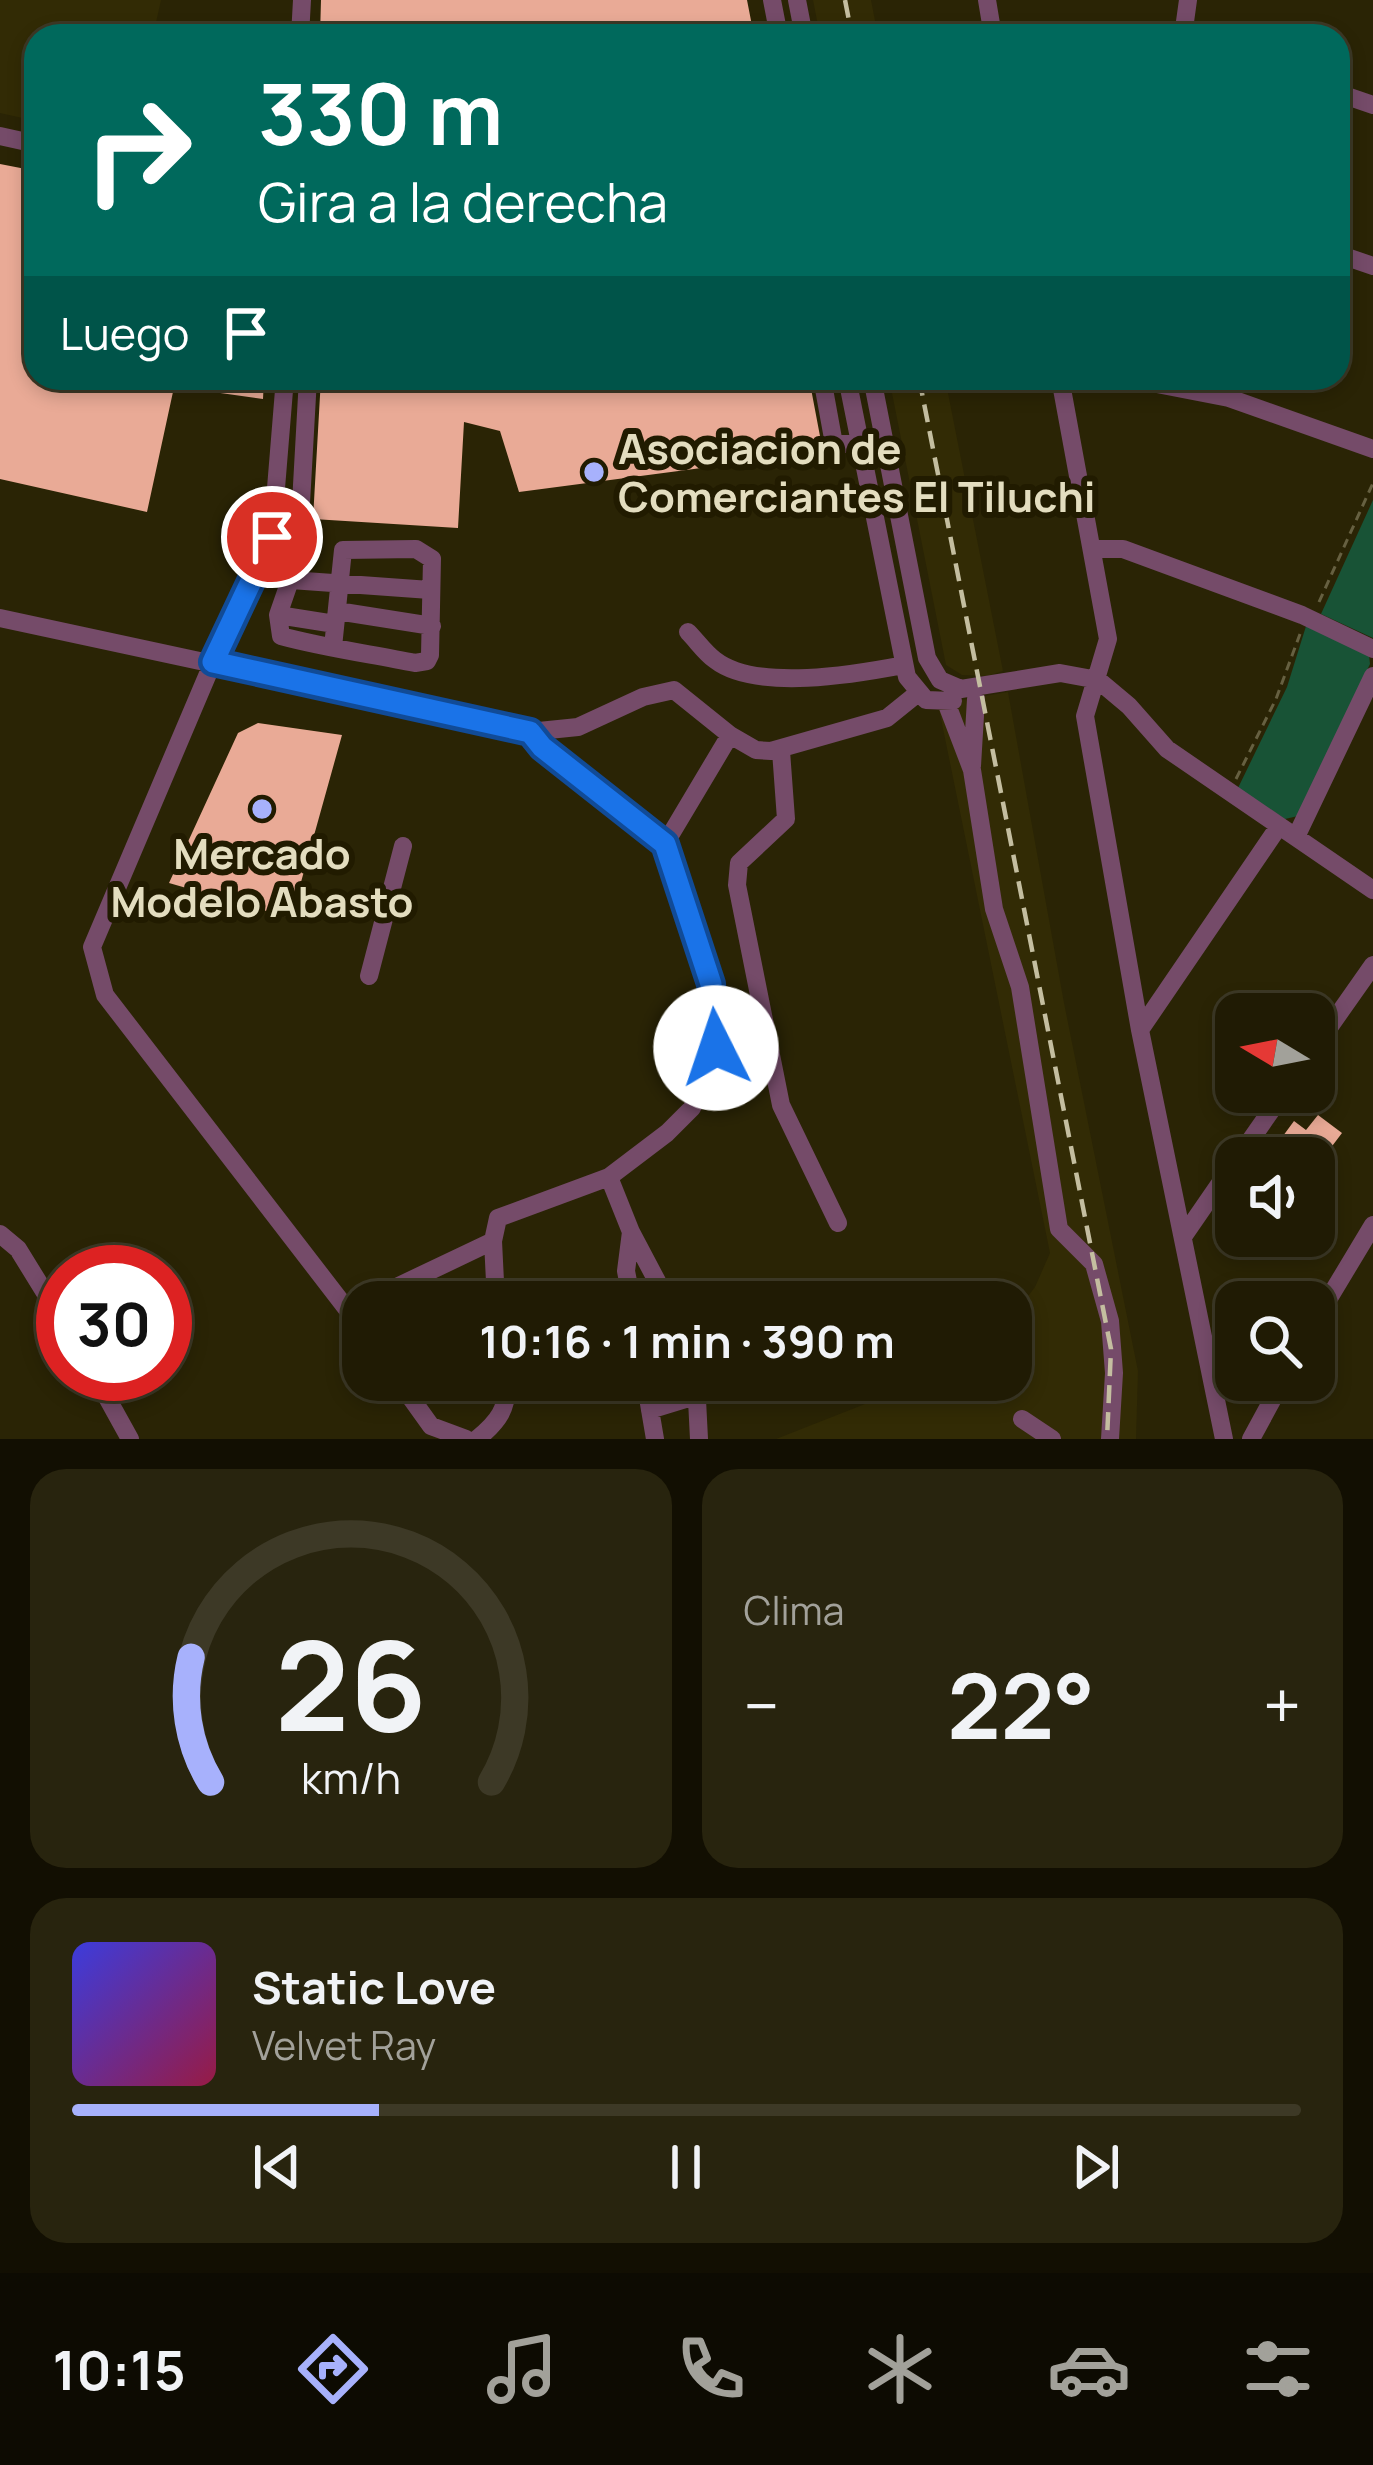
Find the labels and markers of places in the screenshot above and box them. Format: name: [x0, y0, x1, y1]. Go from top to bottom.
place label: Asociacion de Comerciantes El Tiluchi: [618, 419, 1096, 525]
marker: Asociacion de Comerciantes El Tiluchi: [581, 459, 607, 485]
pin: [221, 486, 323, 588]
marker: Mercado Modelo Abasto: [249, 796, 275, 822]
place label: Mercado Modelo Abasto: [110, 824, 414, 930]

